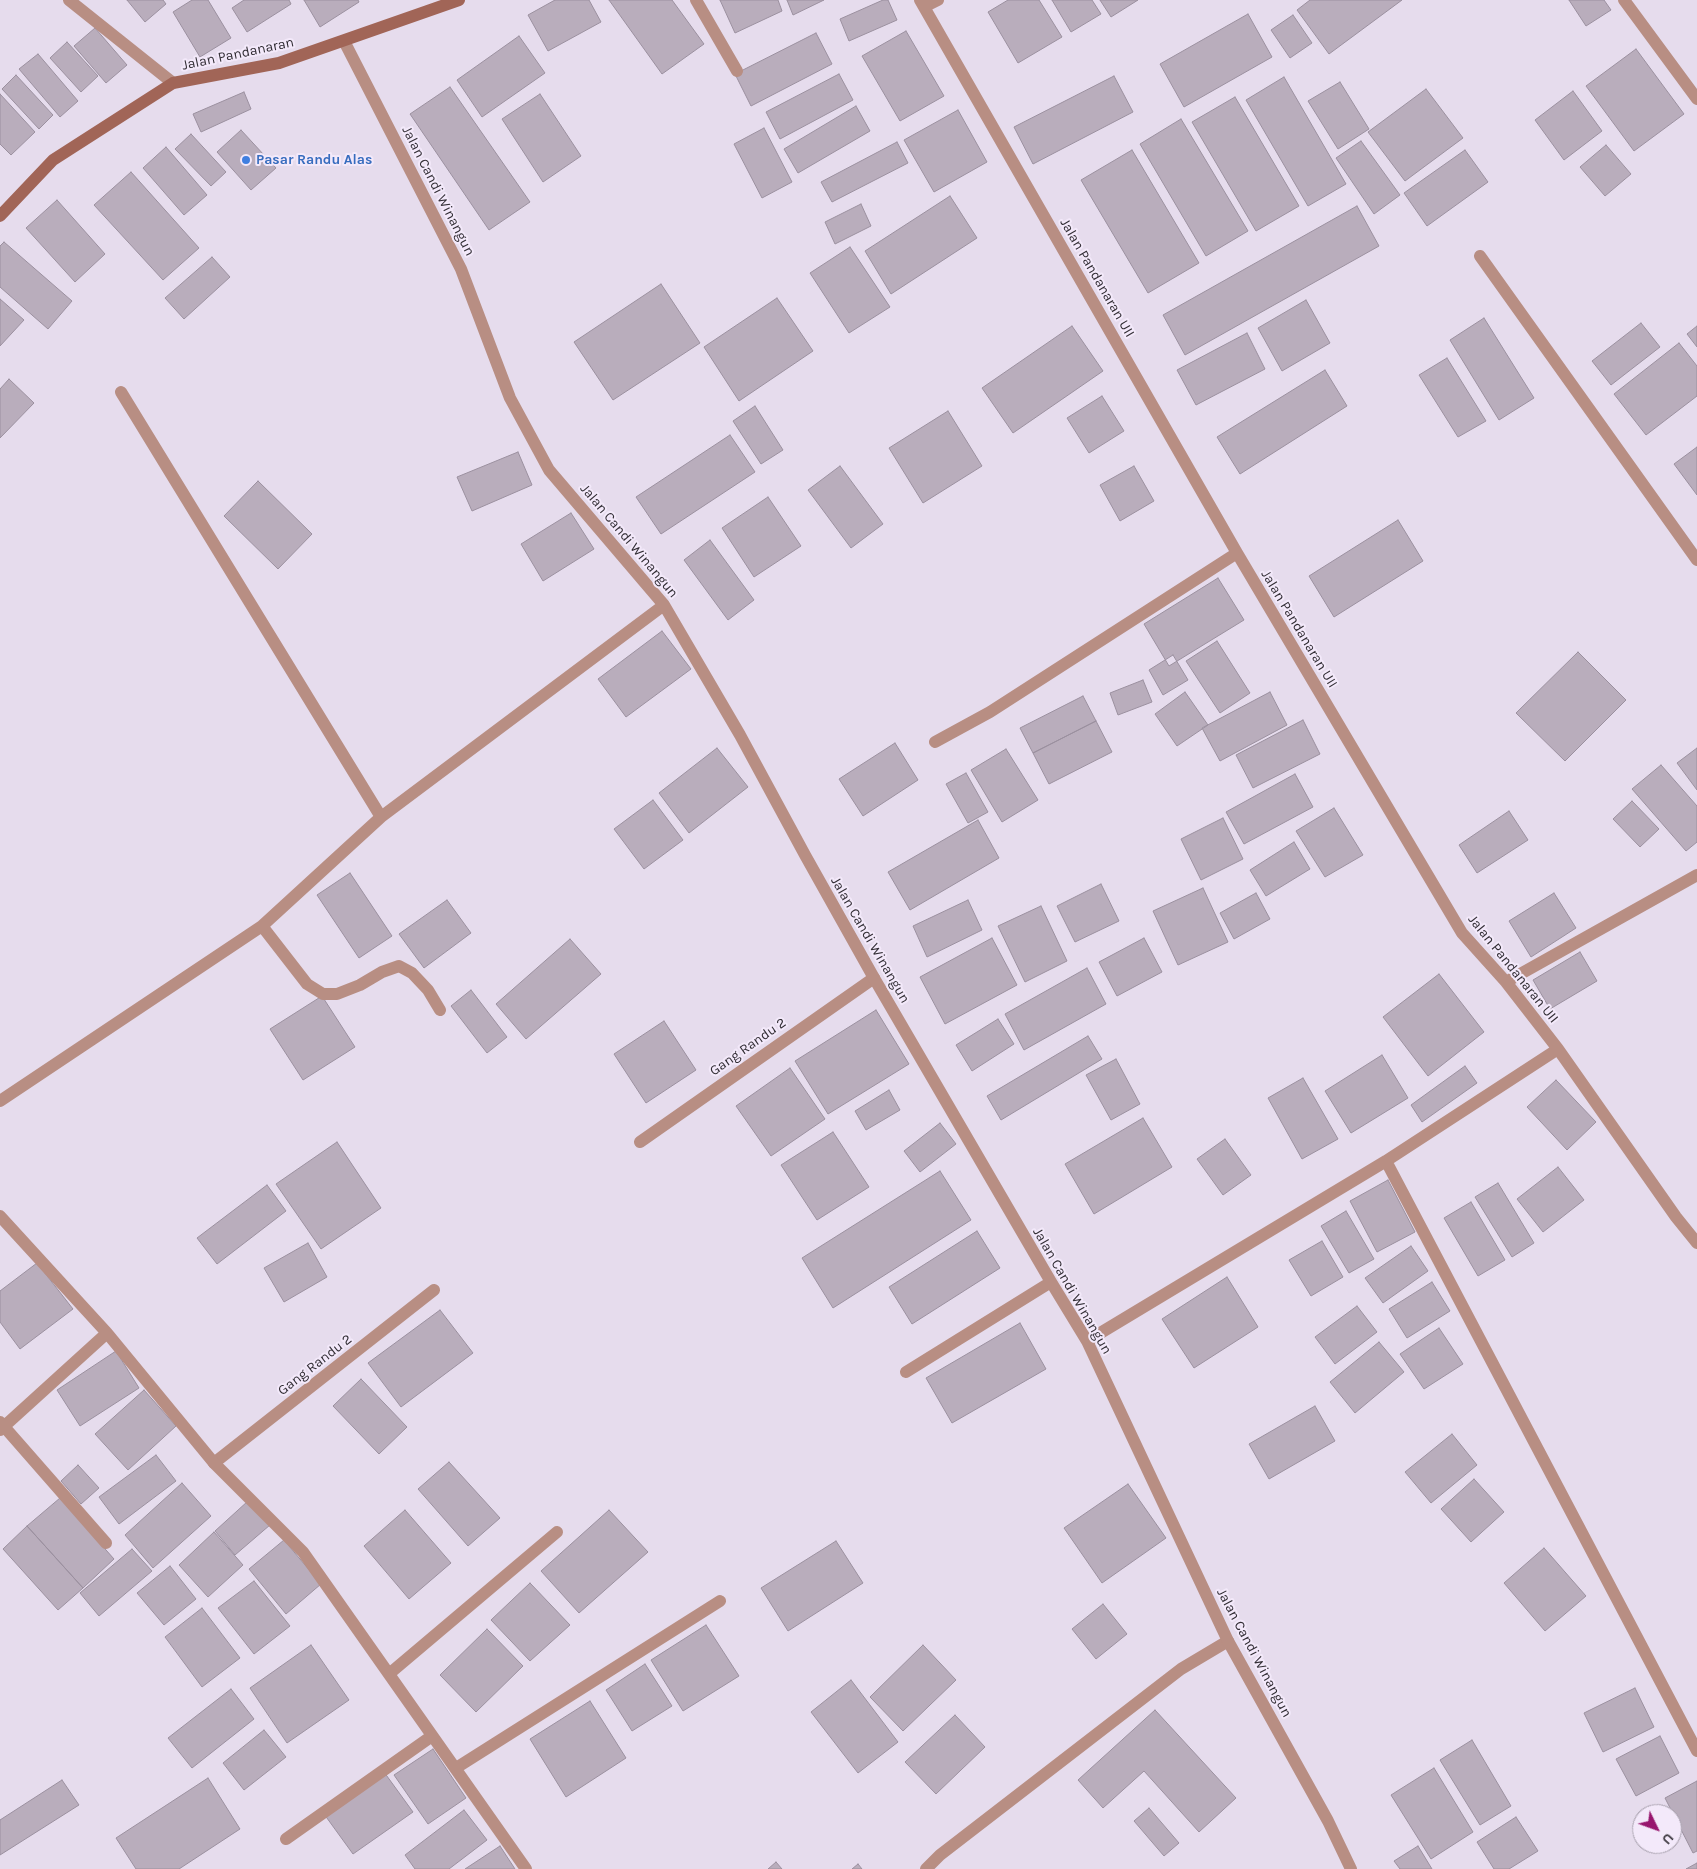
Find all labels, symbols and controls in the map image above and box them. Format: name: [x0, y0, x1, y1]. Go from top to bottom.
street label: Jalan Pandanaran: [180, 34, 296, 74]
street label: Jalan Candi Winangun: [398, 123, 478, 259]
place label: Pasar Randu Alas: [256, 152, 372, 168]
marker: Pasar Randu Alas: [240, 154, 252, 166]
street label: Jalan Pandanaran UII: [1056, 216, 1138, 340]
street label: Jalan Candi Winangun: [576, 481, 682, 601]
street label: Jalan Pandanaran UII: [1257, 567, 1341, 691]
street label: Jalan Candi Winangun: [827, 874, 913, 1006]
street label: Jalan Pandanaran UII: [1464, 912, 1562, 1026]
street label: Gang Randu 2: [707, 1014, 789, 1080]
street label: Jalan Candi Winangun: [1029, 1225, 1115, 1357]
street label: Gang Randu 2: [275, 1331, 355, 1399]
street label: Jalan Candi Winangun: [1213, 1586, 1295, 1720]
north arrow: [1632, 1804, 1682, 1854]
text: U: [1658, 1829, 1677, 1848]

